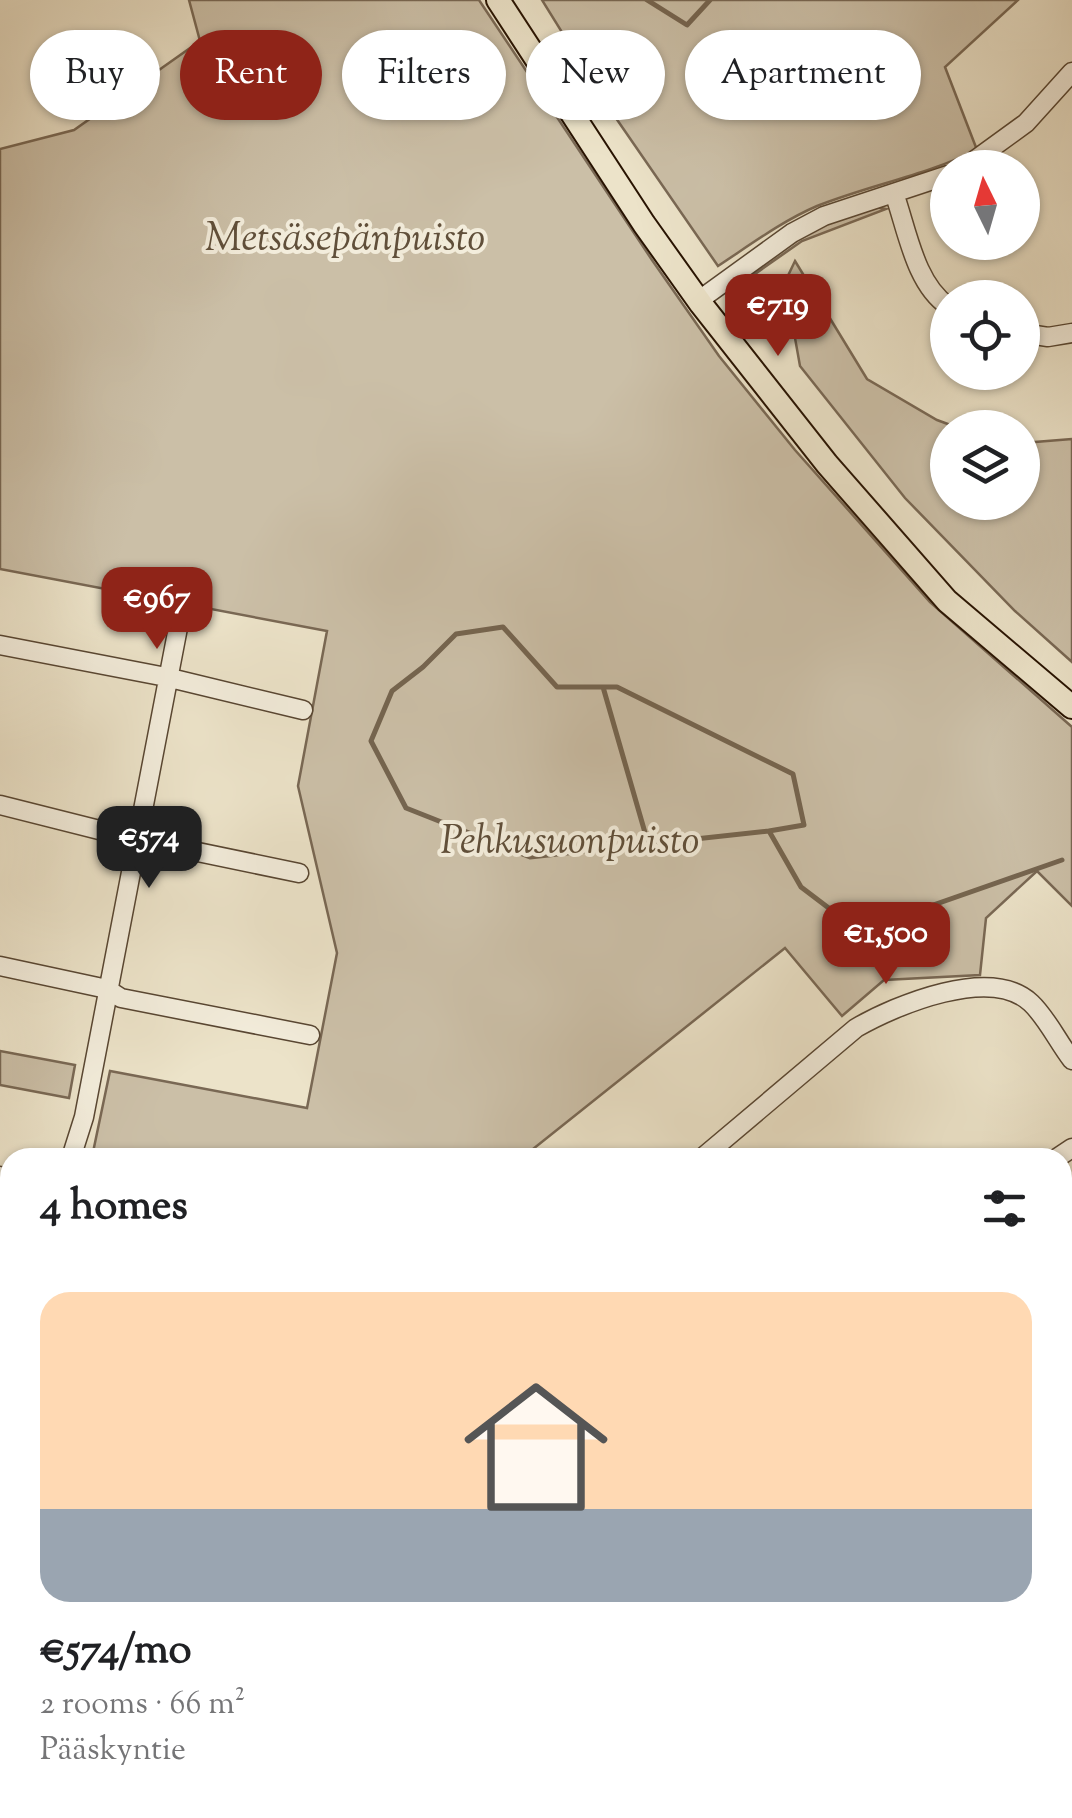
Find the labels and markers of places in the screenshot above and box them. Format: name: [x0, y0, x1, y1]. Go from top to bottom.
pin: €719: [719, 274, 837, 359]
pin: €967: [98, 567, 216, 652]
pin: €574: [90, 806, 208, 891]
pin: €1,500: [805, 902, 967, 987]

